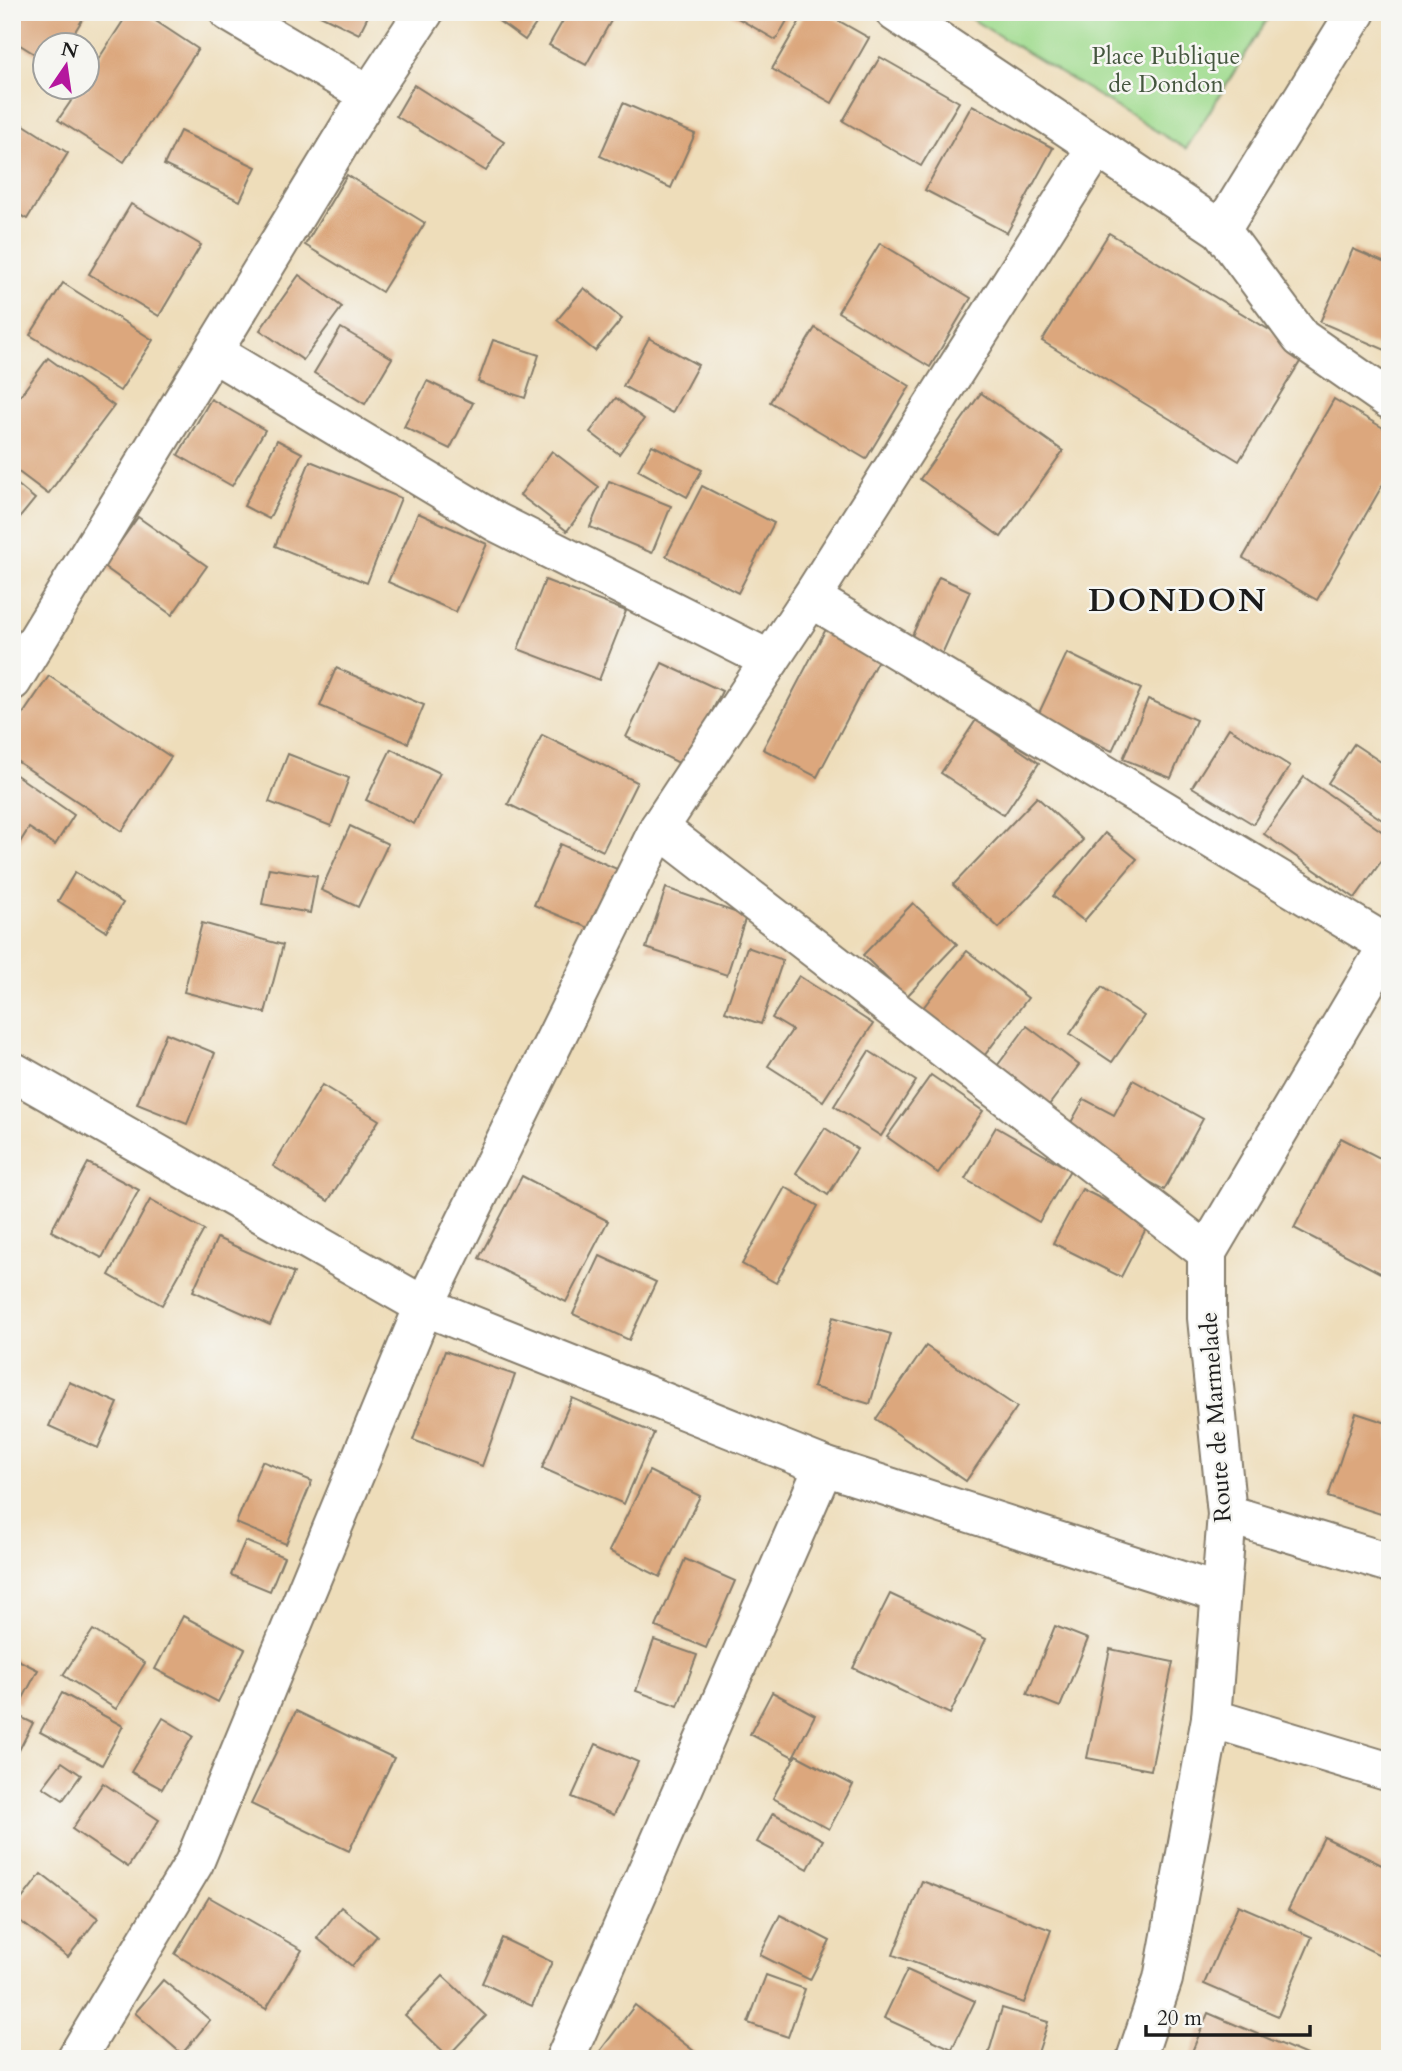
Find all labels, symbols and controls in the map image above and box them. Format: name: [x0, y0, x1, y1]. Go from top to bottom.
north arrow: [32, 32, 102, 102]
text: N: [59, 36, 81, 65]
park label: Place Publique de Dondon: [1092, 40, 1240, 101]
district label: DONDON: [1088, 579, 1268, 623]
street label: Route de Marmelade: [1192, 1311, 1240, 1523]
scale bar: [1146, 1994, 1311, 2038]
text: 20 m: [1157, 2004, 1202, 2033]

